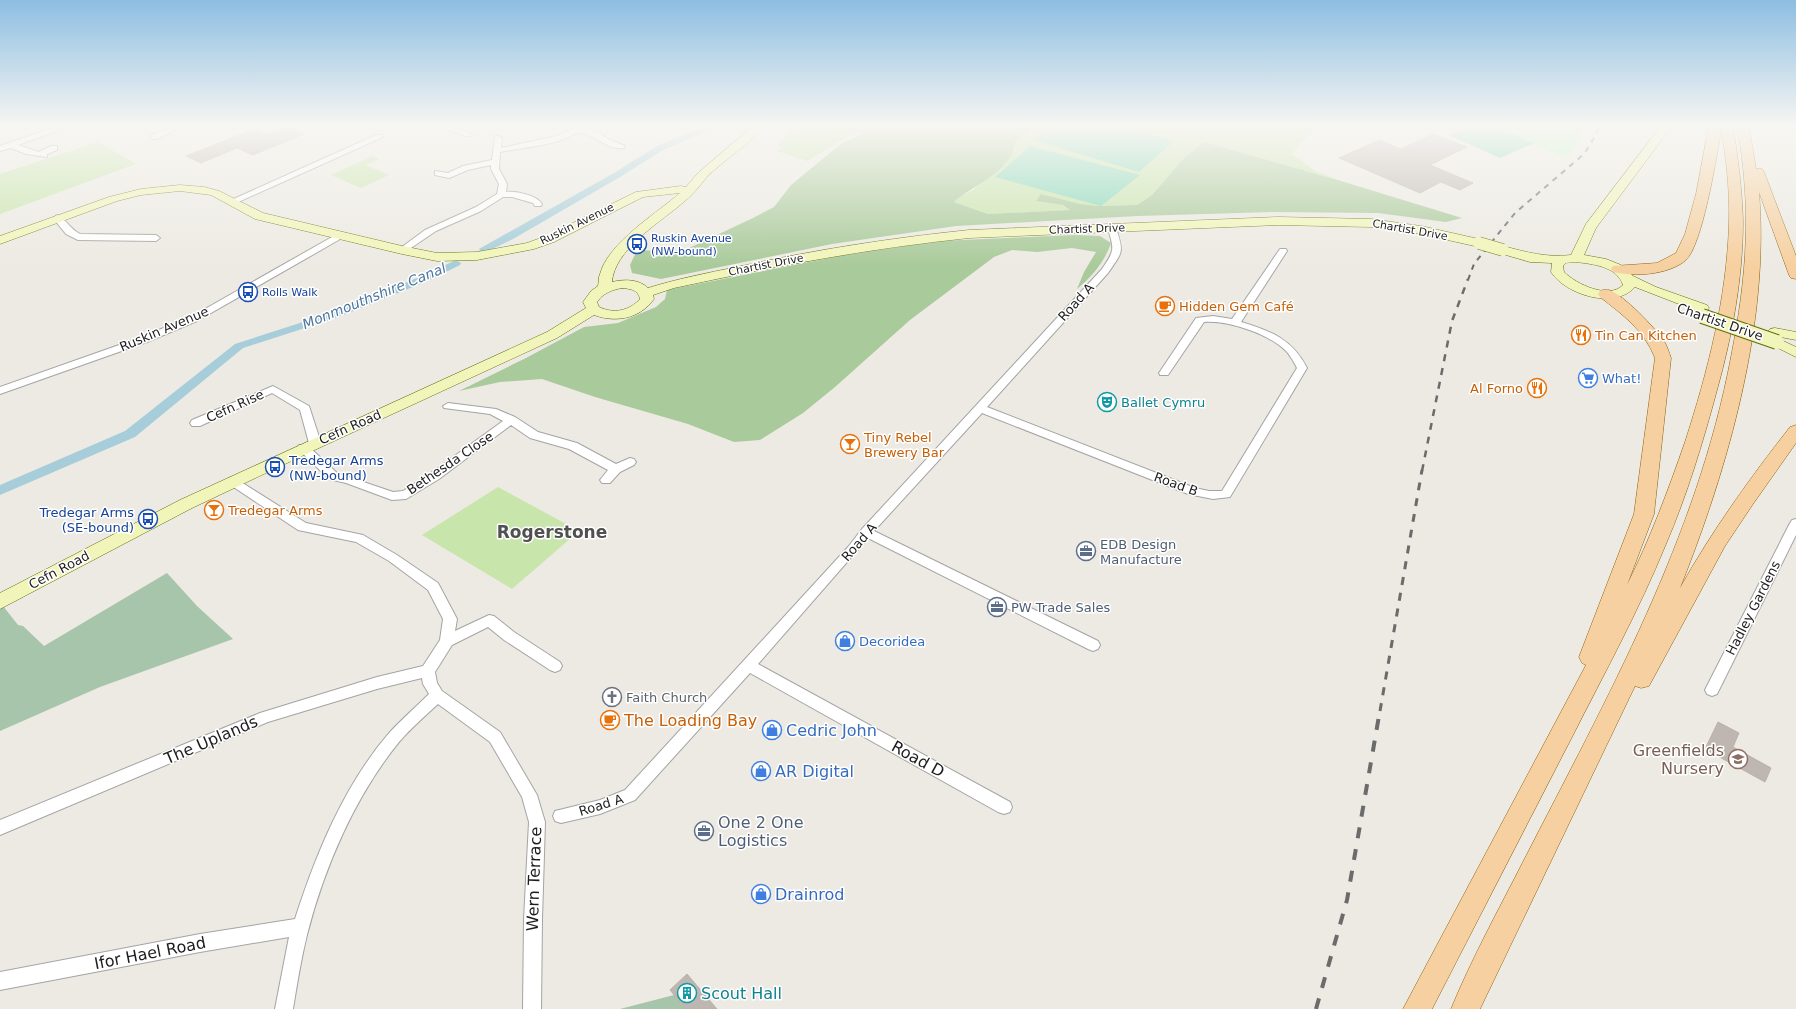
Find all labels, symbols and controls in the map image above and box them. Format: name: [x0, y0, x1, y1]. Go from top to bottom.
street label: Ruskin Avenue: [538, 200, 616, 248]
street label: Chartist Drive: [1371, 217, 1449, 243]
street label: Chartist Drive: [1049, 221, 1126, 237]
place label: Ruskin Avenue (NW-bound): [651, 232, 732, 258]
bus stop icon: Ruskin Avenue (NW-bound): [626, 233, 648, 255]
street label: Chartist Drive: [727, 251, 805, 279]
water label: Monmouthshire Canal: [300, 260, 448, 332]
street label: Road A: [1055, 280, 1097, 324]
bus stop icon: Rolls Walk: [237, 281, 259, 303]
place label: Rolls Walk: [262, 286, 318, 299]
cafe icon: Hidden Gem Café: [1154, 295, 1176, 317]
place label: Hidden Gem Café: [1179, 299, 1294, 314]
street label: Chartist Drive: [1675, 300, 1765, 344]
street label: Ruskin Avenue: [117, 303, 211, 355]
restaurant icon: Tin Can Kitchen: [1570, 324, 1592, 346]
place label: Tin Can Kitchen: [1594, 328, 1697, 343]
supermarket icon: What!: [1577, 367, 1599, 389]
place label: What!: [1602, 371, 1641, 386]
restaurant icon: Al Forno: [1526, 377, 1548, 399]
place label: Al Forno: [1470, 381, 1523, 396]
street label: Cefn Rise: [204, 387, 266, 425]
theatre icon: Ballet Cymru: [1096, 391, 1118, 413]
place label: Ballet Cymru: [1121, 395, 1205, 410]
street label: Cefn Road: [317, 407, 383, 447]
street label: Bethesda Close: [404, 429, 496, 497]
place label: Tiny Rebel Brewery Bar: [863, 430, 945, 460]
bar icon: Tiny Rebel Brewery Bar: [839, 433, 861, 455]
place label: Tredegar Arms (NW-bound): [288, 453, 384, 483]
bus stop icon: Tredegar Arms (NW-bound): [264, 456, 286, 478]
street label: Road B: [1152, 469, 1200, 499]
bar icon: Tredegar Arms: [203, 499, 225, 521]
place label: Tredegar Arms: [227, 503, 323, 518]
place label: Tredegar Arms (SE-bound): [39, 505, 134, 535]
bus stop icon: Tredegar Arms (SE-bound): [137, 508, 159, 530]
street label: Road A: [838, 520, 880, 564]
district label: Rogerstone: [497, 522, 607, 542]
place label: EDB Design Manufacture: [1100, 537, 1182, 567]
office icon: EDB Design Manufacture: [1075, 540, 1097, 562]
street label: Cefn Road: [26, 548, 92, 592]
street label: Hadley Gardens: [1723, 558, 1783, 658]
office icon: PW Trade Sales: [986, 596, 1008, 618]
place label: PW Trade Sales: [1011, 600, 1110, 615]
shop icon: Decoridea: [834, 630, 856, 652]
place label: Decoridea: [859, 634, 925, 649]
church icon: Faith Church: [601, 686, 623, 708]
place label: Faith Church: [626, 690, 707, 705]
cafe icon: The Loading Bay: [599, 709, 621, 731]
place label: The Loading Bay: [623, 711, 757, 730]
street label: The Uplands: [161, 712, 261, 769]
shop icon: Cedric John: [761, 719, 783, 741]
place label: Cedric John: [786, 721, 877, 740]
street label: Road D: [888, 737, 948, 781]
place label: Greenfields Nursery: [1633, 741, 1724, 778]
school or university icon: Greenfields Nursery: [1727, 748, 1749, 770]
shop icon: AR Digital: [750, 760, 772, 782]
place label: AR Digital: [775, 762, 854, 781]
street label: Road A: [577, 791, 625, 819]
place label: One 2 One Logistics: [718, 813, 804, 850]
office icon: One 2 One Logistics: [693, 820, 715, 842]
street label: Wern Terrace: [523, 826, 545, 932]
shop icon: Drainrod: [750, 883, 772, 905]
place label: Drainrod: [775, 885, 844, 904]
street label: Ifor Hael Road: [93, 933, 207, 973]
building icon: Scout Hall: [676, 982, 698, 1004]
place label: Scout Hall: [701, 984, 782, 1003]

